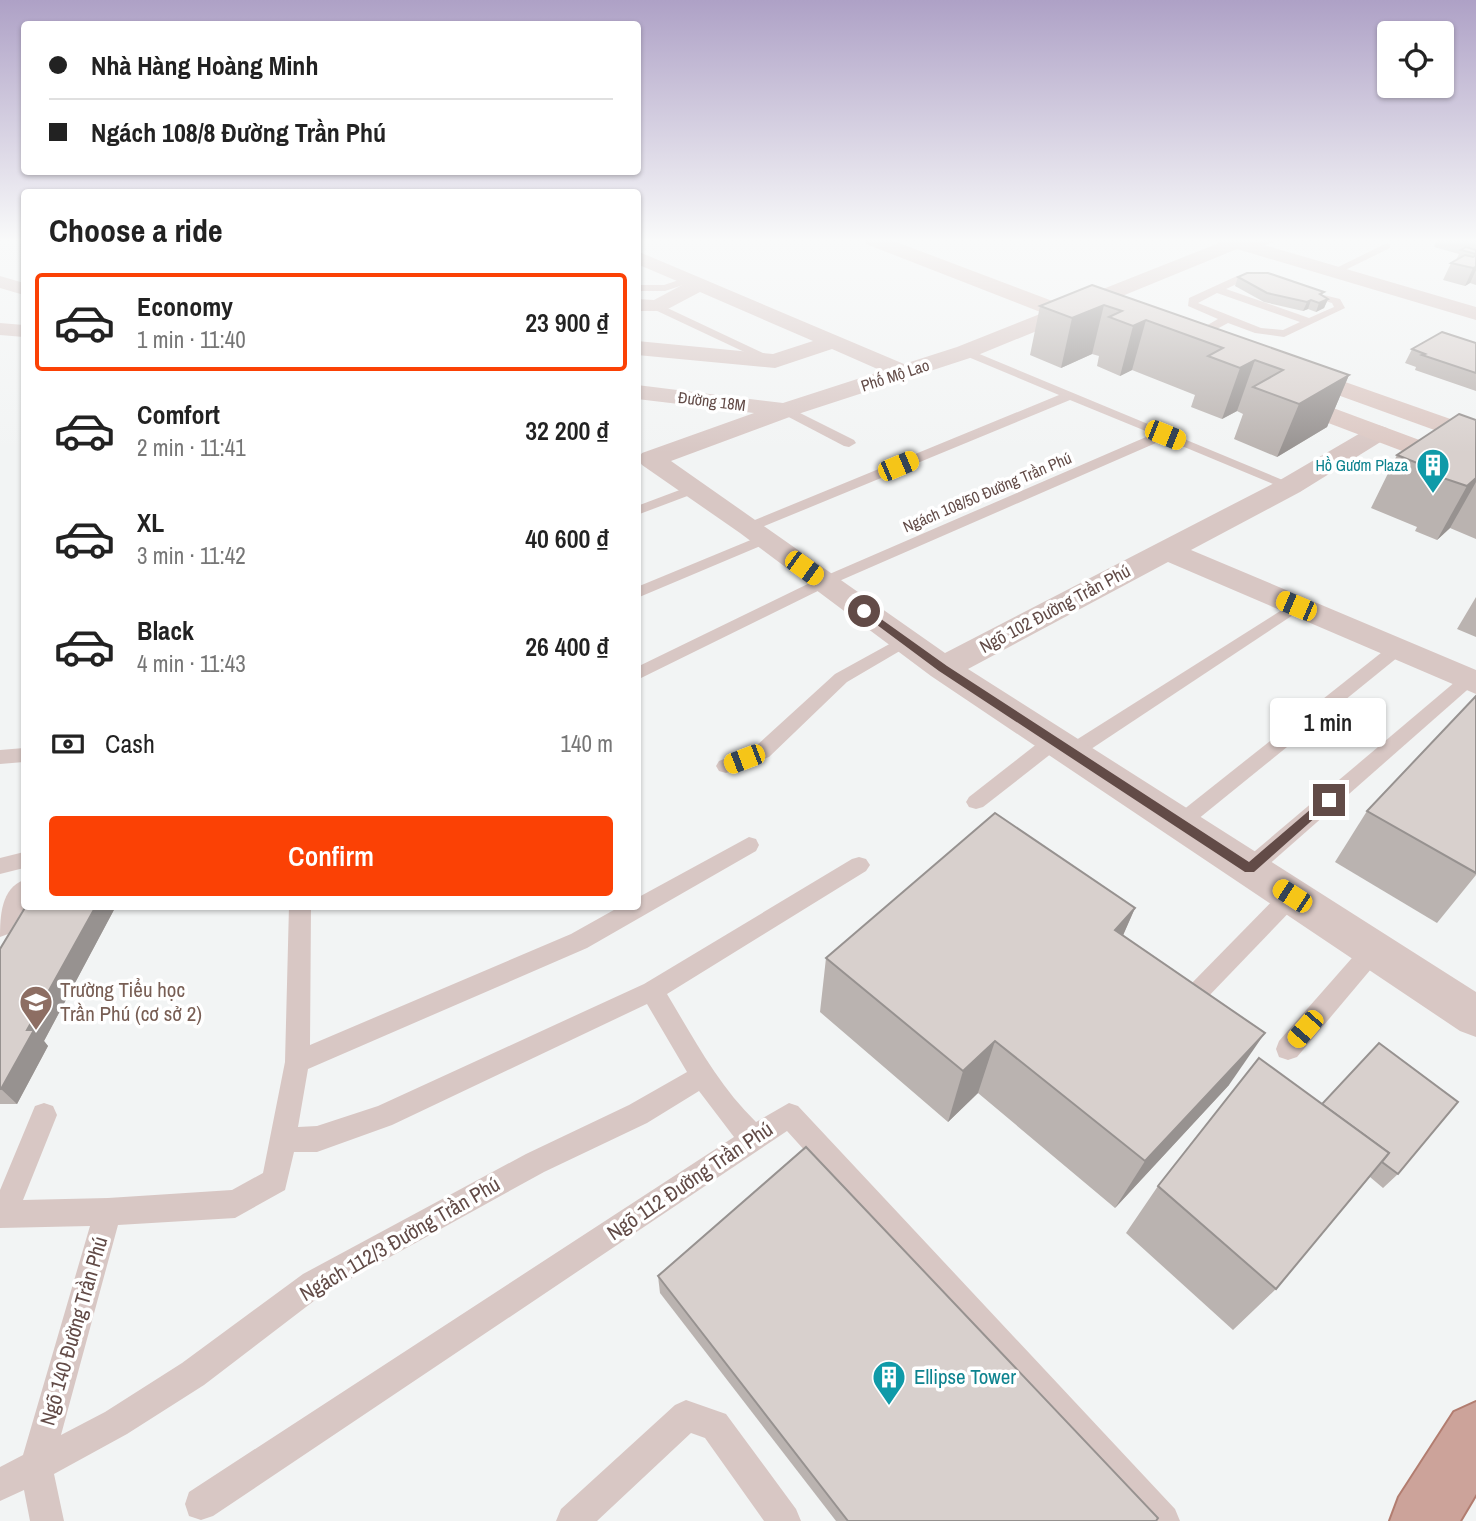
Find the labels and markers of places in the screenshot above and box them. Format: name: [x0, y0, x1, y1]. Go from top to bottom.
building icon: Hồ Gươm Plaza: [1414, 446, 1452, 495]
place label: Hồ Gươm Plaza: [1315, 454, 1409, 476]
place label: Trường Tiểu học Trần Phú (cơ sở 2): [60, 975, 202, 1028]
school or university icon: Trường Tiểu học Trần Phú (cơ sở 2): [17, 983, 55, 1032]
building icon: Ellipse Tower: [870, 1358, 908, 1407]
place label: Ellipse Tower: [914, 1362, 1016, 1391]

